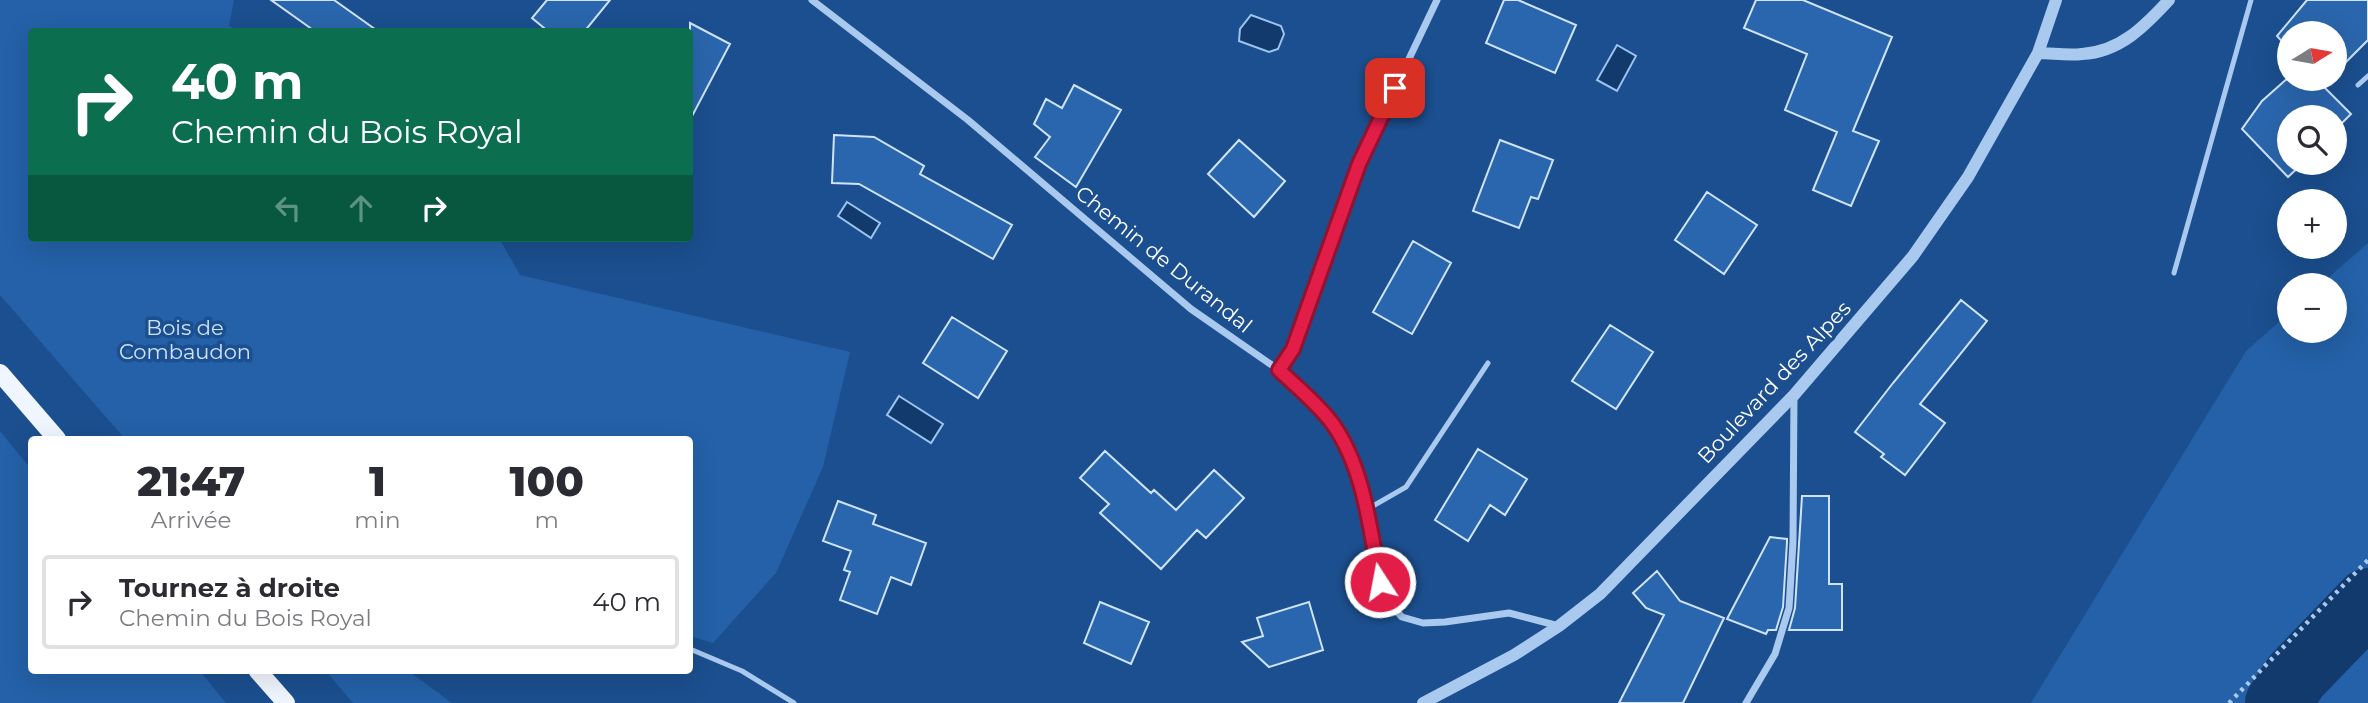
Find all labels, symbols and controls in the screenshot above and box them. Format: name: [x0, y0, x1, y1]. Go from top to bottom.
north arrow: [2277, 21, 2347, 91]
map controls: [2277, 21, 2347, 343]
text: 40 m: [171, 52, 303, 111]
icon: right: [56, 56, 147, 147]
pin: [1365, 58, 1425, 118]
icon: arrive: [1376, 69, 1414, 107]
button: search: [2277, 105, 2347, 175]
text: Chemin du Bois Royal: [171, 112, 523, 151]
street label: Chemin de Durandal: [1071, 180, 1257, 338]
icon: left: [269, 189, 307, 227]
icon: ahead: [342, 189, 380, 227]
icon: right: [415, 189, 453, 227]
button: +: [2277, 189, 2347, 259]
button: −: [2277, 273, 2347, 343]
street label: Boulevard des Alpes: [1692, 296, 1856, 468]
park label: Bois de Combaudon: [119, 315, 251, 364]
text: 21:47: [137, 455, 245, 507]
text: 1: [369, 455, 386, 507]
text: 100: [509, 455, 584, 507]
text: Arrivée: [151, 506, 232, 534]
text: min: [354, 506, 400, 534]
text: m: [535, 506, 559, 534]
position arrow: [1343, 545, 1417, 619]
text: Tournez à droite: [119, 572, 340, 604]
icon: right: [60, 583, 98, 621]
text: 40 m: [592, 586, 661, 618]
text: Chemin du Bois Royal: [119, 604, 372, 632]

